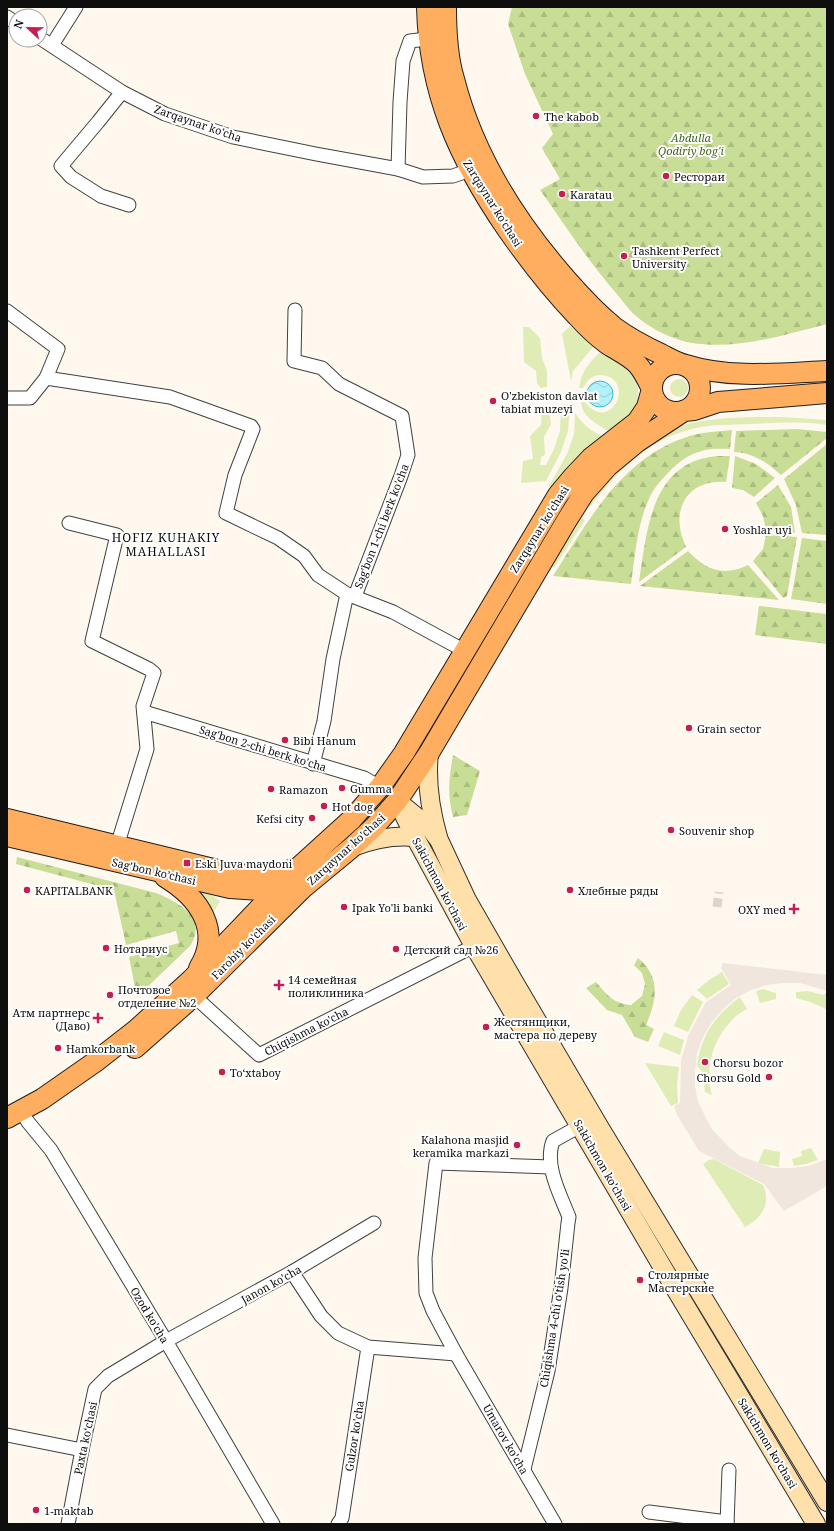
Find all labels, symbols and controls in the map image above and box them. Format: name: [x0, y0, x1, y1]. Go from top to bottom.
north arrow: [8, 8, 48, 48]
text: N: [10, 17, 27, 31]
street label: Zarqaynar ko'cha: [152, 101, 244, 145]
place label: The kabob: [544, 109, 599, 124]
marker: The kabob: [531, 111, 541, 121]
park label: Abdulla Qodiriy bog'i: [658, 130, 725, 158]
street label: Zarqaynar ko'chasi: [460, 157, 526, 250]
place label: Рестораи: [674, 169, 725, 184]
marker: Рестораи: [661, 171, 671, 181]
place label: Karatau: [570, 187, 612, 202]
marker: Karatau: [557, 189, 567, 199]
place label: Tashkent Perfect University: [632, 243, 720, 271]
marker: Tashkent Perfect University: [619, 251, 629, 261]
place label: O'zbekiston davlat tabiat muzeyi: [501, 388, 598, 416]
marker: O'zbekiston davlat tabiat muzeyi: [488, 396, 498, 406]
street label: Sag'bon 1-chi berk ko'cha: [350, 462, 412, 590]
street label: Zarqaynar ko'chasi: [506, 482, 572, 575]
place label: Yoshlar uyi: [732, 522, 792, 537]
marker: Yoshlar uyi: [720, 524, 730, 534]
district label: HOFIZ KUHAKIY MAHALLASI: [112, 529, 220, 560]
street label: Sag'bon 2-chi berk ko'cha: [198, 721, 328, 775]
place label: Grain sector: [697, 721, 762, 736]
marker: Grain sector: [684, 723, 694, 733]
place label: Bibi Hanum: [293, 733, 357, 748]
marker: Bibi Hanum: [280, 735, 290, 745]
place label: Gumma: [350, 781, 392, 796]
place label: Ramazon: [279, 782, 328, 797]
marker: Gumma: [337, 783, 347, 793]
marker: Ramazon: [266, 784, 276, 794]
place label: Hot dog: [332, 799, 373, 814]
marker: Hot dog: [319, 801, 329, 811]
street label: Zarqaynar ko'chasi: [304, 810, 389, 888]
place label: Kefsi city: [256, 811, 305, 826]
marker: Kefsi city: [307, 813, 317, 823]
place label: Souvenir shop: [679, 823, 755, 838]
marker: Souvenir shop: [666, 825, 676, 835]
street label: Sakichmon ko'chasi: [409, 835, 471, 933]
street label: Sag’bon ko’chasi: [110, 854, 198, 888]
place label: Eski Juva maydoni: [195, 856, 293, 871]
marker: Eski Juva maydoni: [182, 858, 192, 868]
place label: KAPITALBANK: [35, 883, 113, 898]
place label: Хлебные ряды: [578, 883, 659, 898]
marker: KAPITALBANK: [22, 885, 32, 895]
marker: Хлебные ряды: [565, 885, 575, 895]
place label: Ipak Yo'li banki: [352, 900, 433, 915]
marker: Ipak Yo'li banki: [339, 902, 349, 912]
place label: OXY med: [738, 902, 786, 917]
marker: OXY med: [789, 904, 799, 914]
street label: Farobiy ko'chasi: [208, 911, 279, 982]
place label: Нотариус: [114, 941, 168, 956]
place label: Детский сад №26: [404, 942, 498, 957]
marker: Нотариус: [101, 943, 111, 953]
marker: Детский сад №26: [391, 944, 401, 954]
place label: 14 семейная поликлиника: [288, 972, 364, 1000]
marker: 14 семейная поликлиника: [273, 979, 285, 991]
place label: Почтовое отделение №2: [118, 982, 196, 1010]
marker: Почтовое отделение №2: [105, 990, 115, 1000]
street label: Chiqishma ko'cha: [261, 1003, 351, 1059]
place label: Атм партнерс (Даво): [12, 1005, 91, 1033]
marker: Атм партнерс (Даво): [93, 1013, 103, 1023]
place label: Жестянщики, мастера по дереву: [493, 1014, 598, 1042]
marker: Жестянщики, мастера по дереву: [481, 1022, 491, 1032]
place label: Hamkorbank: [66, 1041, 136, 1056]
marker: Hamkorbank: [53, 1043, 63, 1053]
place label: Chorsu bozor: [713, 1055, 784, 1070]
marker: Chorsu bozor: [700, 1057, 710, 1067]
place label: Toʻxtaboy: [230, 1065, 282, 1080]
marker: Toʻxtaboy: [217, 1067, 227, 1077]
place label: Chorsu Gold: [697, 1070, 761, 1085]
marker: Chorsu Gold: [764, 1072, 774, 1082]
street label: Sakichmon ko'chasi: [571, 1117, 635, 1214]
place label: Kalahona masjid keramika markazi: [413, 1132, 509, 1160]
marker: Kalahona masjid keramika markazi: [512, 1140, 522, 1150]
street label: Chiqishma 4-chi o'tish yo'li: [536, 1247, 572, 1388]
street label: Janon ko'cha: [237, 1261, 304, 1307]
place label: Столярные Мастерские: [648, 1267, 714, 1295]
marker: Столярные Мастерские: [635, 1275, 645, 1285]
street label: Ozod ko'cha: [127, 1284, 173, 1346]
street label: Sakichmon ko'chasi: [735, 1395, 801, 1491]
street label: Gulzor ko'cha: [341, 1399, 367, 1473]
street label: Paxta ko‘chasi: [70, 1400, 100, 1476]
street label: Umarov ko'cha: [480, 1401, 532, 1477]
place label: 1-maktab: [44, 1503, 94, 1518]
marker: 1-maktab: [31, 1505, 41, 1515]

